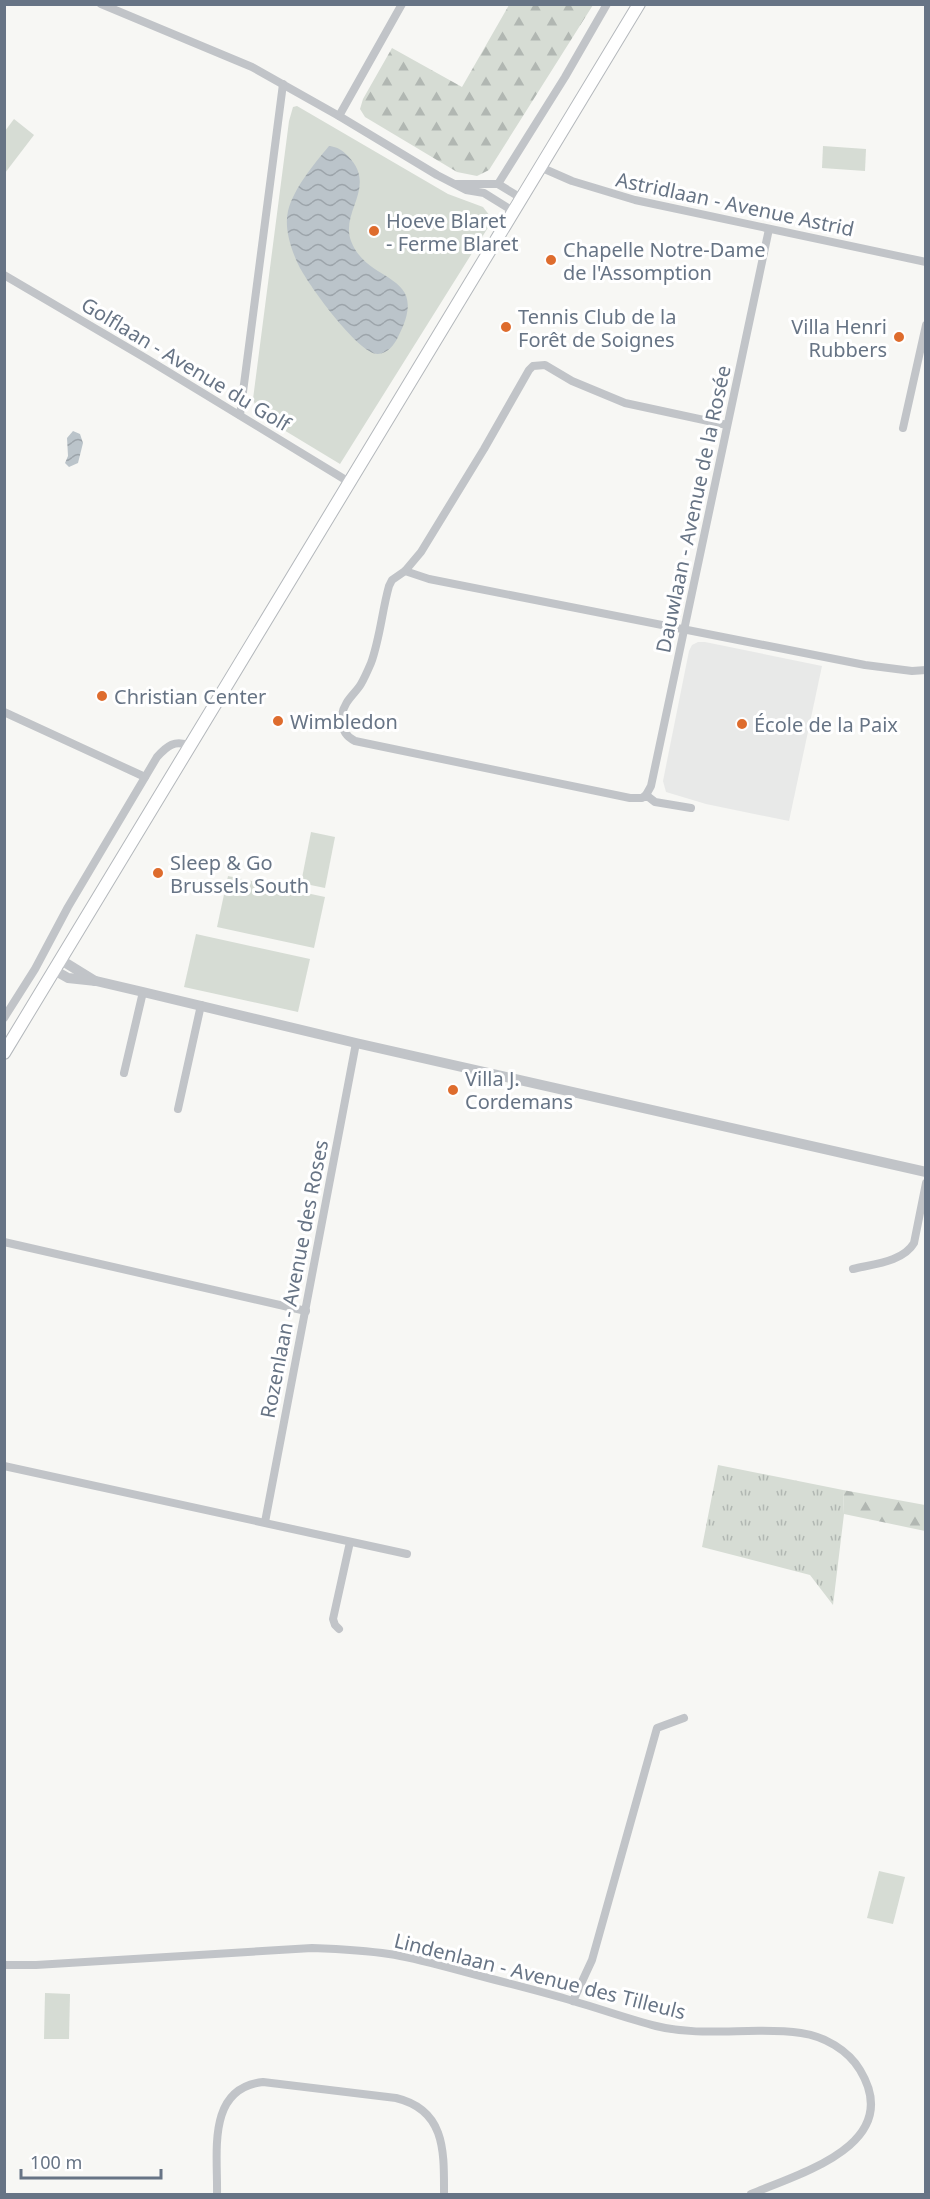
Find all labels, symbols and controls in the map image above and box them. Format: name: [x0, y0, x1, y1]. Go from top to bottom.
street label: Astridlaan - Avenue Astrid: [613, 166, 857, 242]
place label: Hoeve Blaret - Ferme Blaret: [386, 207, 518, 257]
marker: Hoeve Blaret - Ferme Blaret: [367, 224, 381, 238]
place label: Chapelle Notre-Dame de l'Assomption: [563, 236, 766, 286]
marker: Chapelle Notre-Dame de l'Assomption: [544, 253, 558, 267]
street label: Golflaan - Avenue du Golf: [76, 291, 297, 438]
place label: Tennis Club de la Forêt de Soignes: [518, 303, 676, 353]
place label: Villa Henri Rubbers: [791, 313, 887, 363]
marker: Tennis Club de la Forêt de Soignes: [499, 320, 513, 334]
marker: Villa Henri Rubbers: [892, 330, 906, 344]
street label: Dauwlaan - Avenue de la Rosée: [649, 363, 737, 655]
place label: Christian Center: [114, 683, 266, 710]
marker: Christian Center: [95, 689, 109, 703]
place label: Wimbledon: [290, 708, 398, 735]
place label: École de la Paix: [754, 711, 898, 738]
marker: Wimbledon: [271, 714, 285, 728]
marker: École de la Paix: [735, 717, 749, 731]
place label: Sleep & Go Brussels South: [170, 849, 309, 899]
marker: Sleep & Go Brussels South: [151, 866, 165, 880]
place label: Villa J. Cordemans: [465, 1065, 573, 1115]
marker: Villa J. Cordemans: [446, 1083, 460, 1097]
street label: Rozenlaan - Avenue des Roses: [254, 1138, 334, 1420]
street label: Lindenlaan - Avenue des Tilleuls: [391, 1927, 689, 2025]
scale bar: [21, 2142, 160, 2180]
text: 100 m: [30, 2150, 82, 2174]

